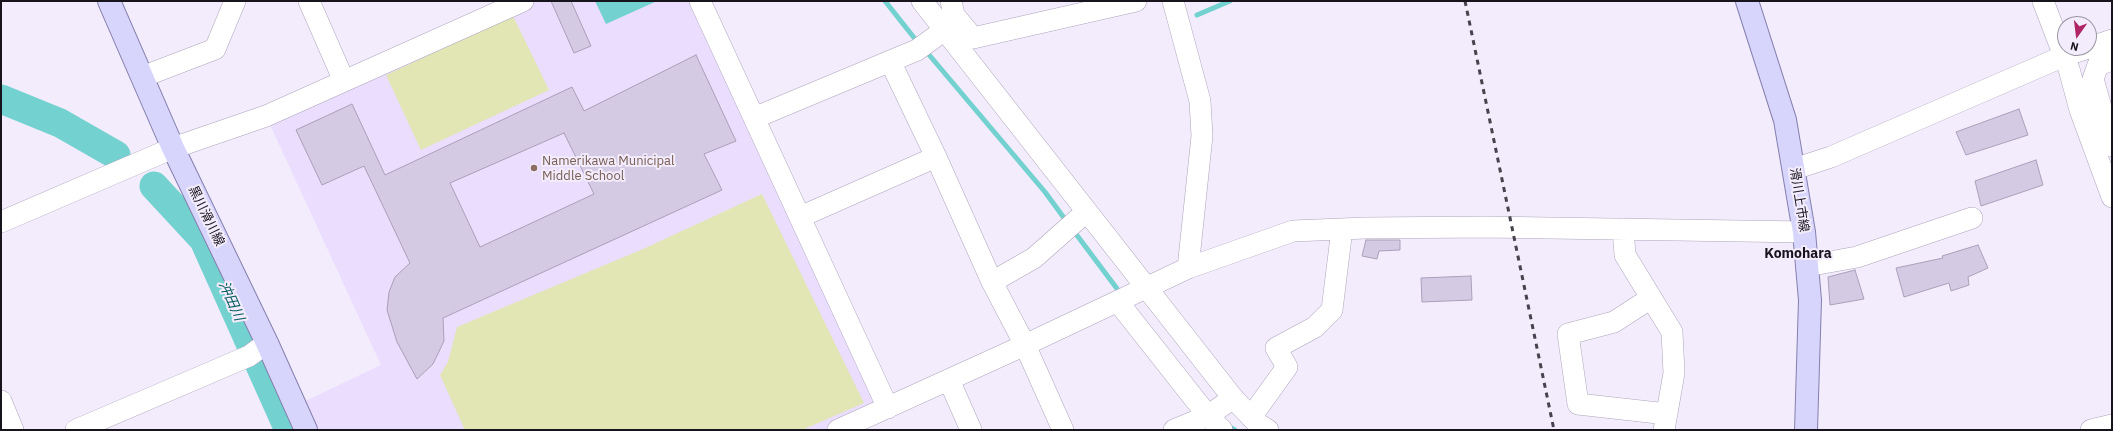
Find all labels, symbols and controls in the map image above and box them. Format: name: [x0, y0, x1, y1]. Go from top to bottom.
north arrow: [2057, 16, 2097, 56]
text: N: [2069, 39, 2080, 54]
place label: Namerikawa Municipal Middle School: [542, 153, 675, 184]
marker: Namerikawa Municipal Middle School: [529, 163, 539, 173]
street label: 滑川上市線: [1786, 167, 1812, 233]
street label: 黒川滑川線: [185, 183, 227, 249]
district label: Komohara: [1764, 246, 1832, 262]
water label: 沖田川: [215, 278, 247, 324]

